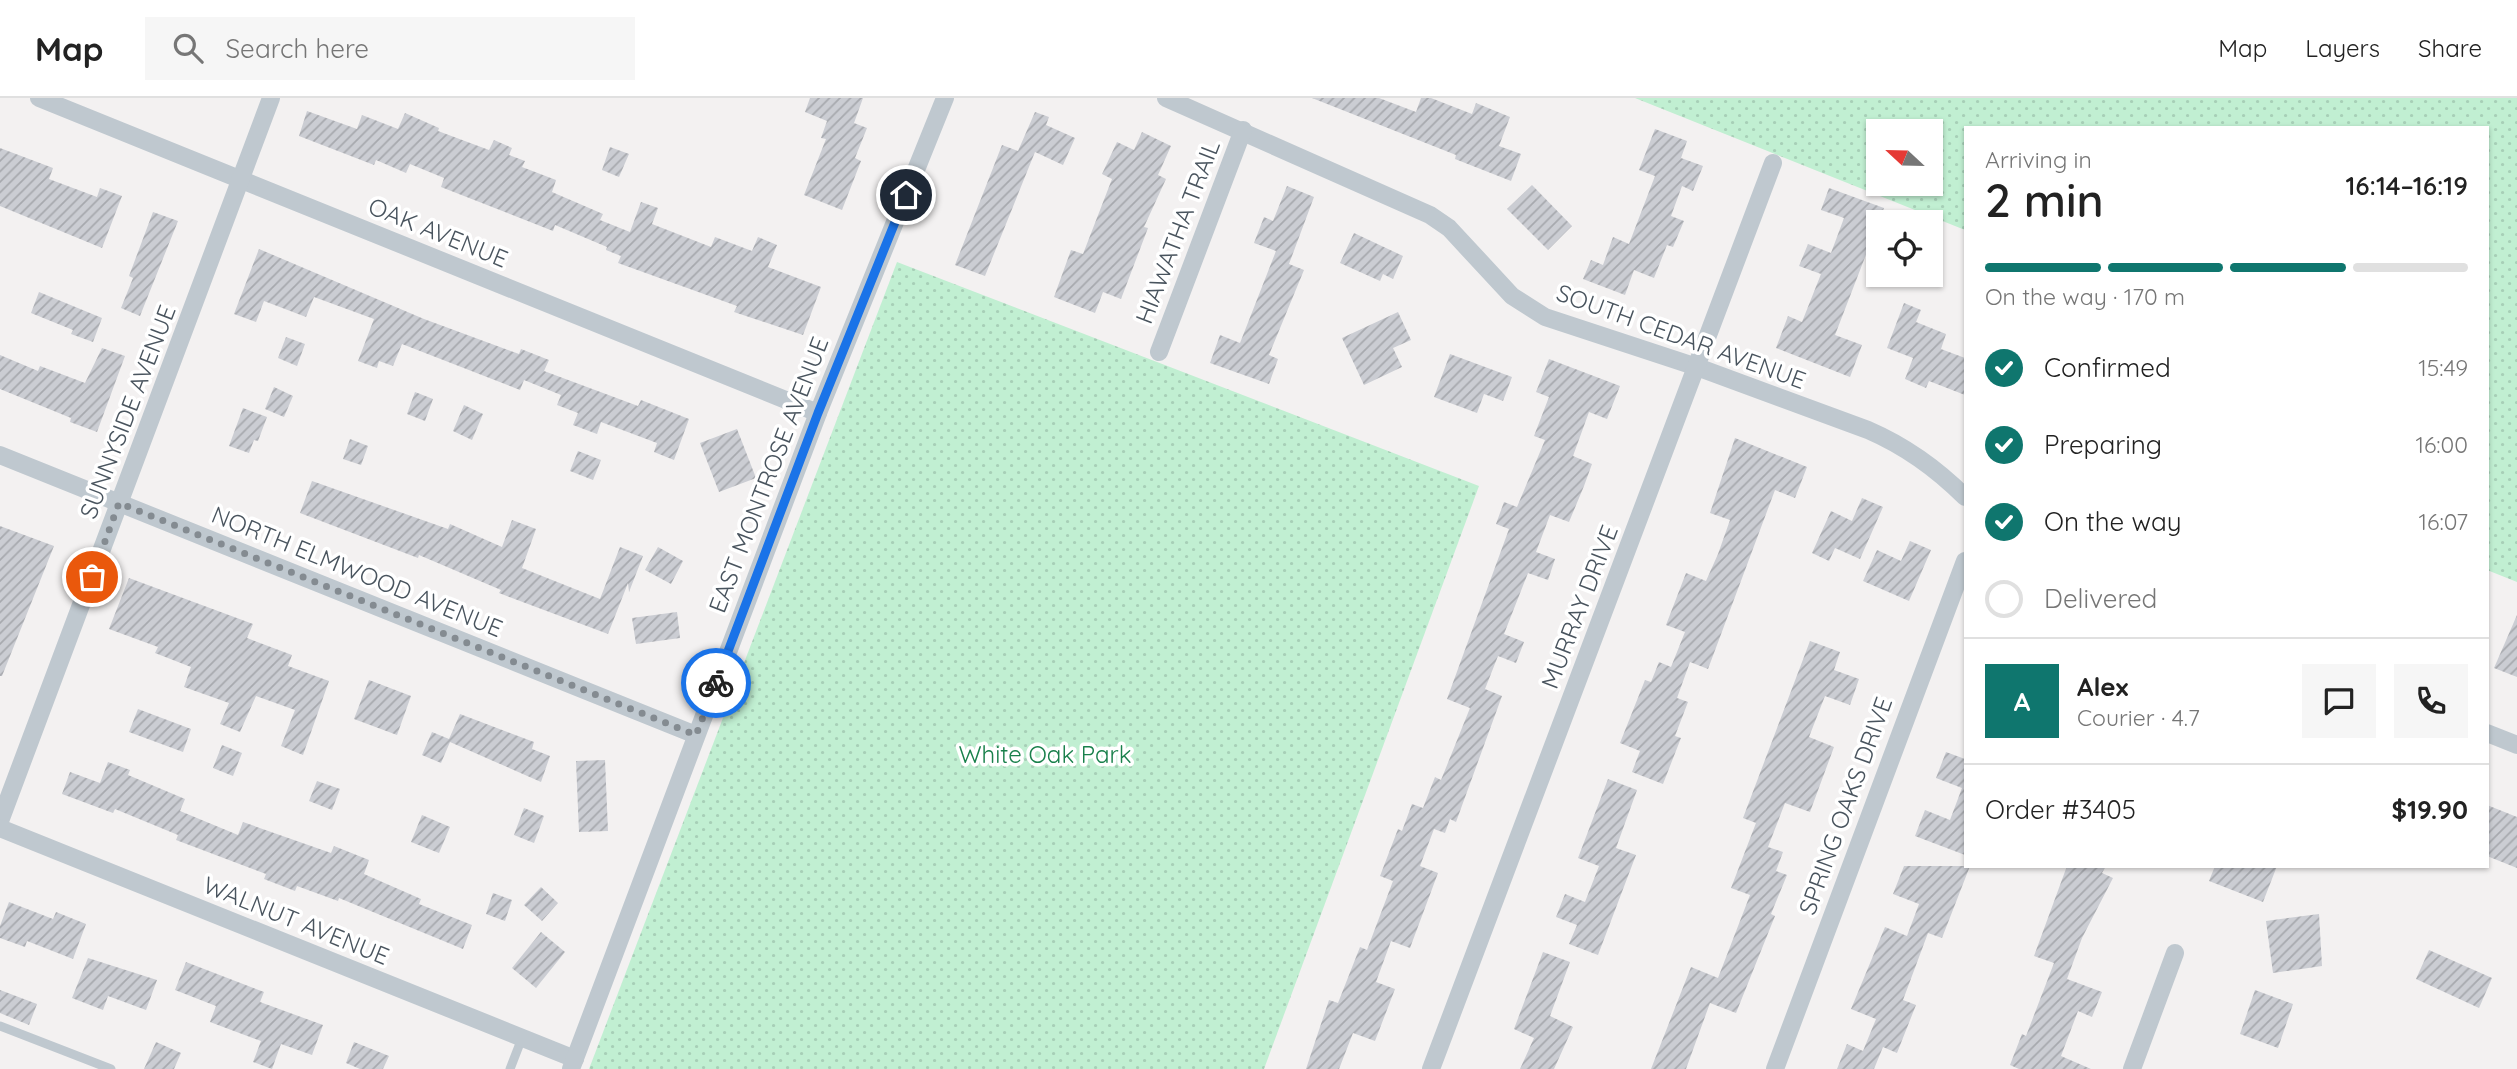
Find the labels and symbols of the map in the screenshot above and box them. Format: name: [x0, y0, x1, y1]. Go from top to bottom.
north arrow: [1866, 119, 1942, 196]
street label: HIAWATHA TRAIL: [1128, 136, 1226, 328]
pin: [876, 165, 936, 225]
street label: OAK AVENUE: [364, 191, 512, 274]
street label: SOUTH CEDAR AVENUE: [1553, 277, 1810, 395]
street label: SUNNYSIDE AVENUE: [72, 301, 182, 523]
street label: EAST MONTROSE AVENUE: [702, 333, 835, 617]
street label: NORTH ELMWOOD AVENUE: [208, 499, 507, 643]
street label: MURRAY DRIVE: [1534, 521, 1624, 693]
pin: [62, 547, 122, 607]
courier: [681, 648, 751, 718]
street label: SPRING OAKS DRIVE: [1792, 693, 1898, 919]
park label: White Oak Park: [958, 739, 1132, 769]
street label: WALNUT AVENUE: [199, 869, 394, 971]

